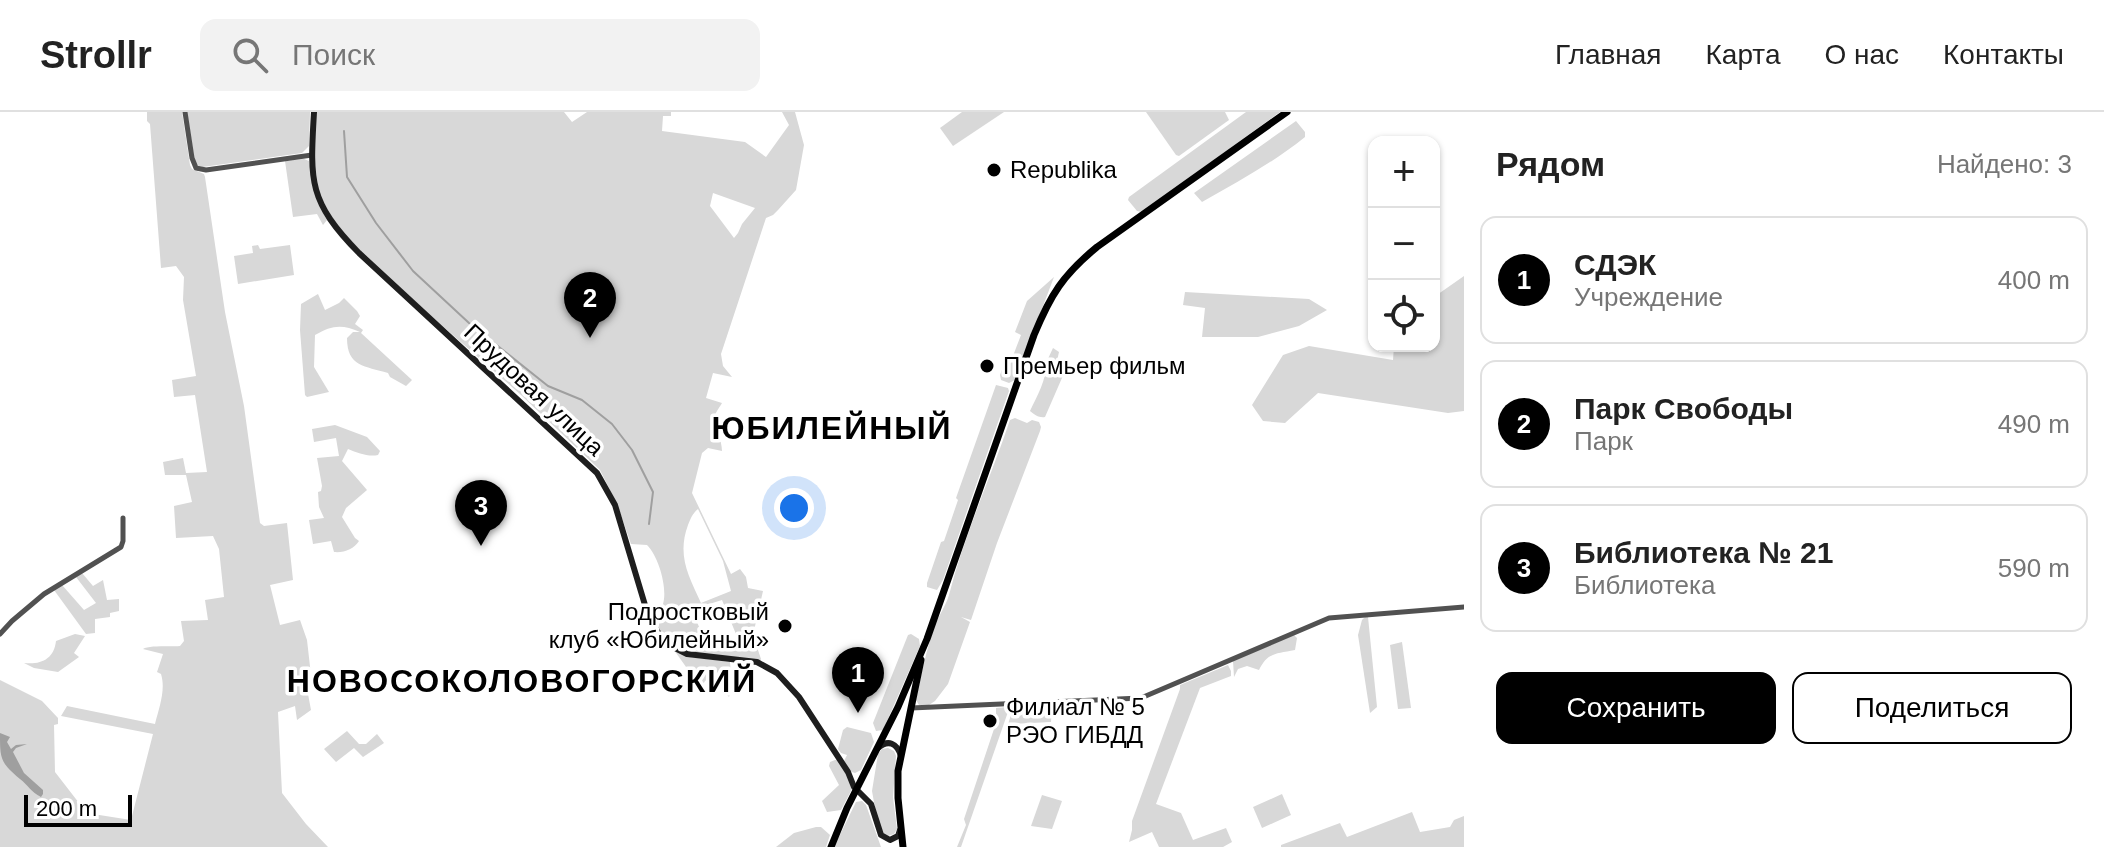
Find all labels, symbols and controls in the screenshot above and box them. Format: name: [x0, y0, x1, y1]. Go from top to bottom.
search box: [200, 19, 760, 91]
icon: search: [228, 33, 272, 77]
text: Strollr: [40, 34, 152, 76]
text: Поиск: [292, 38, 375, 71]
text: Главная: [1555, 39, 1662, 70]
text: Карта: [1706, 39, 1780, 70]
text: О нас: [1824, 39, 1899, 70]
text: Контакты: [1943, 39, 2064, 70]
map controls: [1368, 136, 1440, 352]
button: +: [1368, 136, 1440, 208]
text: Рядом: [1496, 145, 1605, 183]
text: Найдено: 3: [1937, 149, 2072, 179]
place label: Republika: [1010, 156, 1117, 183]
marker: Republika: [985, 161, 1003, 179]
button: −: [1368, 208, 1440, 280]
text: СДЭК: [1574, 248, 1656, 281]
text: 1: [1517, 265, 1531, 295]
text: 400 m: [1998, 265, 2070, 295]
pin: 2: [564, 272, 616, 338]
button: locate: [1368, 280, 1440, 352]
text: Учреждение: [1574, 282, 1723, 312]
street label: Прудовая улица: [459, 318, 610, 461]
place label: Премьер фильм: [1003, 352, 1185, 379]
marker: Премьер фильм: [978, 357, 996, 375]
text: Парк Свободы: [1574, 392, 1793, 425]
text: 2: [1517, 409, 1531, 439]
text: 490 m: [1998, 409, 2070, 439]
district label: ЮБИЛЕЙНЫЙ: [711, 410, 953, 446]
text: Парк: [1574, 426, 1633, 456]
pin: 3: [455, 480, 507, 546]
your location: [774, 488, 814, 528]
text: Библиотека № 21: [1574, 536, 1833, 569]
text: 3: [1517, 553, 1531, 583]
text: 590 m: [1998, 553, 2070, 583]
text: Библиотека: [1574, 570, 1715, 600]
place label: Подростковый клуб «Юбилейный»: [549, 598, 769, 653]
marker: Подростковый клуб «Юбилейный»: [776, 617, 794, 635]
pin: 1: [832, 647, 884, 713]
district label: НОВОСОКОЛОВОГОРСКИЙ: [287, 663, 757, 699]
button: Сохранить: [1496, 672, 1776, 744]
button: Поделиться: [1792, 672, 2072, 744]
place label: Филиал № 5 РЭО ГИБДД: [1006, 693, 1145, 748]
marker: Филиал № 5 РЭО ГИБДД: [981, 712, 999, 730]
scale bar: [24, 791, 132, 827]
text: 200 m: [36, 796, 97, 821]

